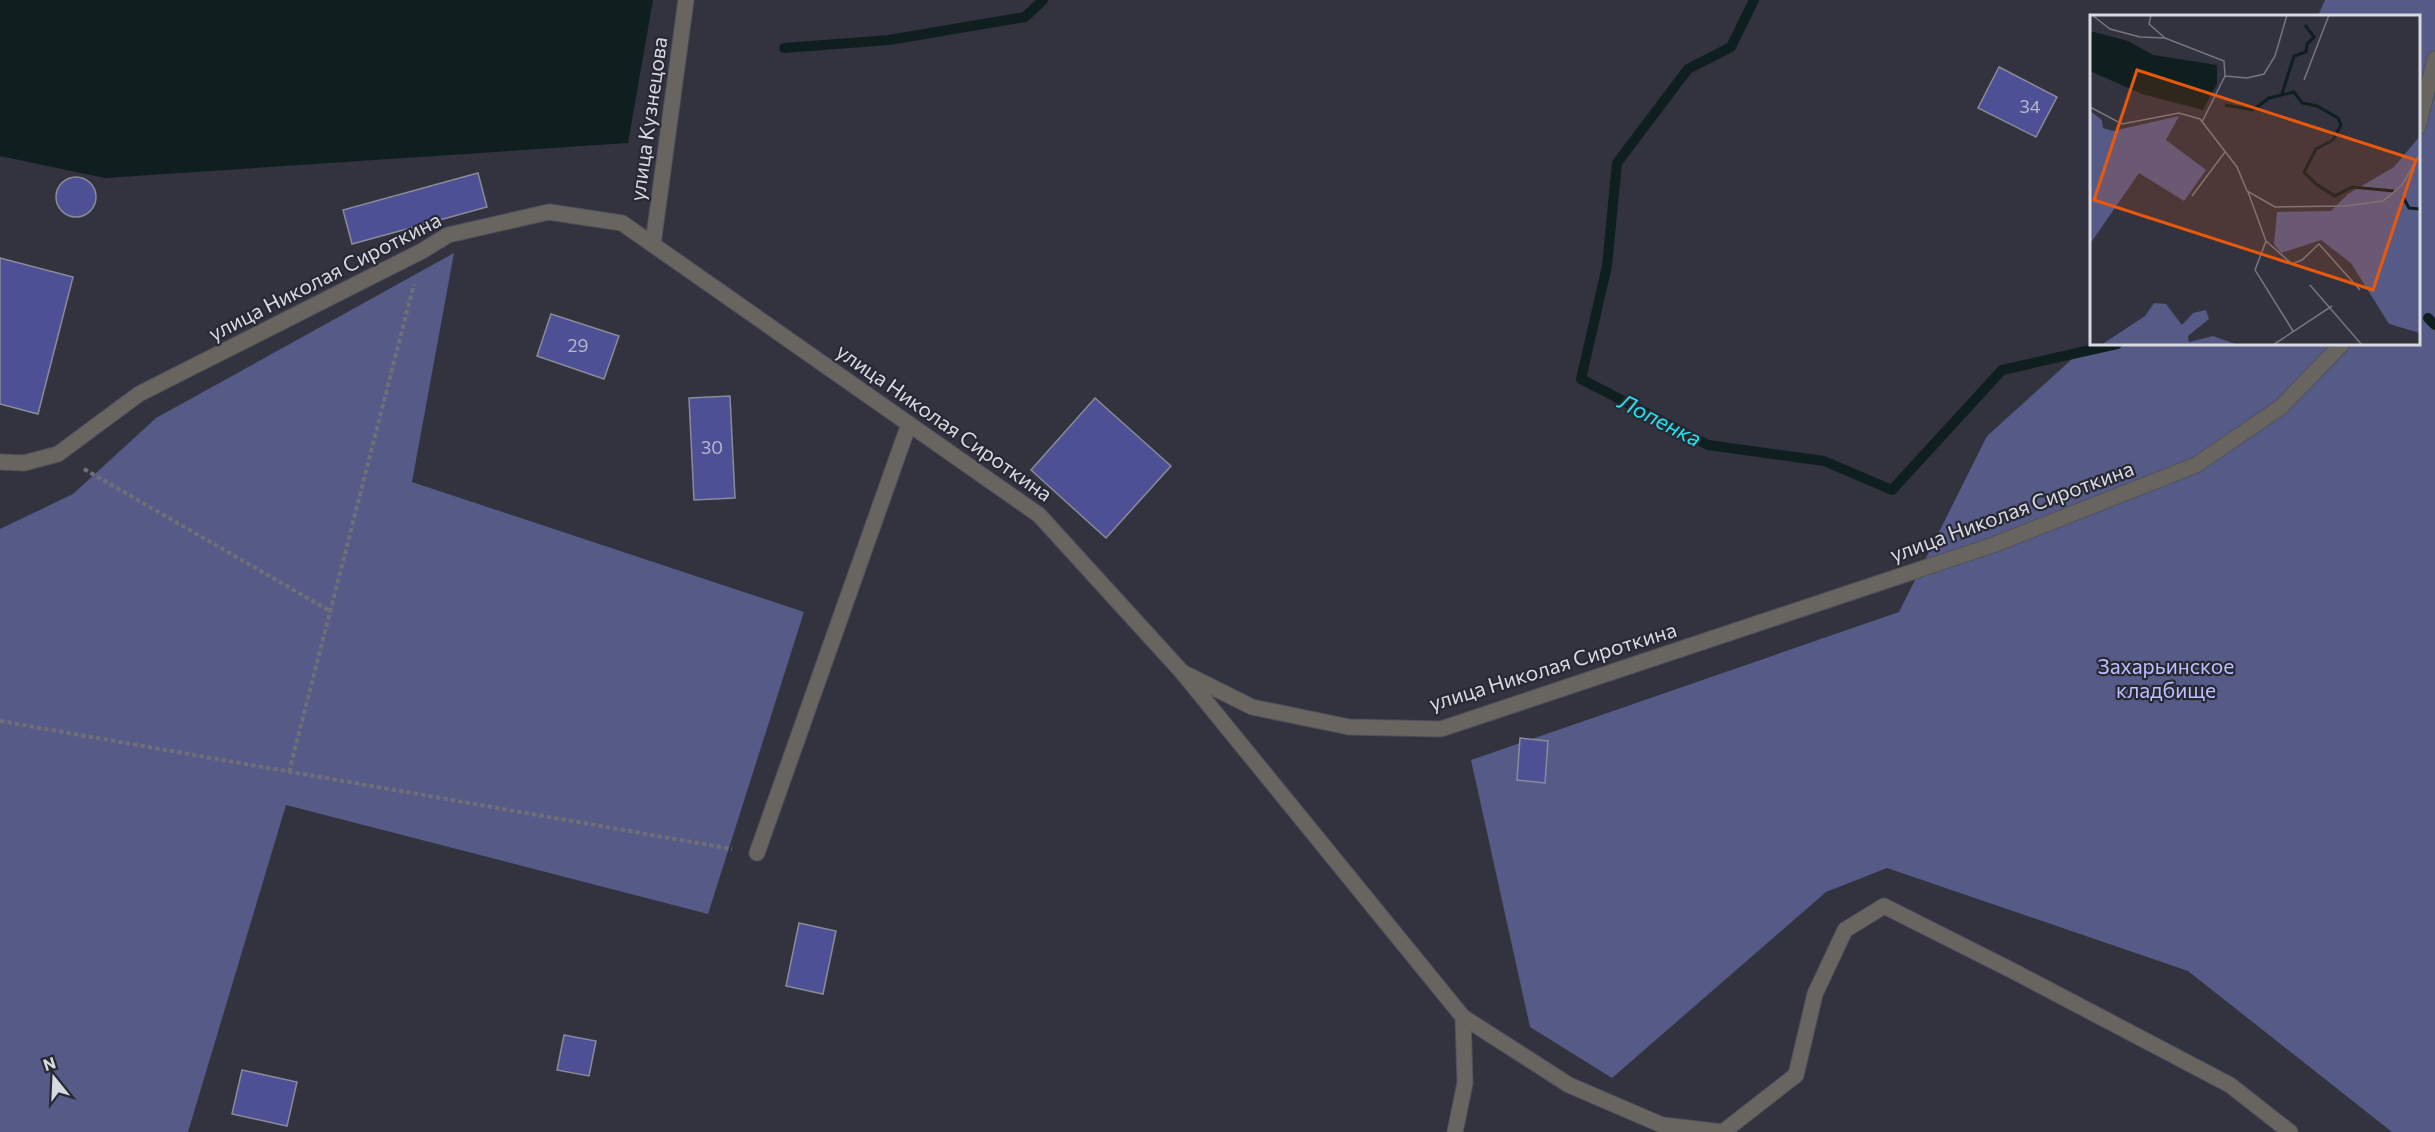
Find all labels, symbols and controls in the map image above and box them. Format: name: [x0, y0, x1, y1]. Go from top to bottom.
inset map: [2090, 15, 2420, 345]
street label: улица Кузнецова: [624, 35, 671, 203]
house number: 34: [2019, 95, 2041, 117]
street label: улица Николая Сироткина: [204, 206, 445, 345]
house number: 29: [568, 334, 588, 356]
street label: улица Николая Сироткина: [832, 338, 1058, 506]
water label: Лопенка: [1613, 387, 1706, 452]
house number: 30: [701, 436, 723, 458]
street label: улица Николая Сироткина: [1886, 455, 2137, 566]
street label: улица Николая Сироткина: [1426, 616, 1679, 715]
park label: Захарьинское кладбище: [2098, 653, 2234, 702]
north arrow: [24, 1048, 84, 1108]
text: N: [41, 1052, 58, 1074]

